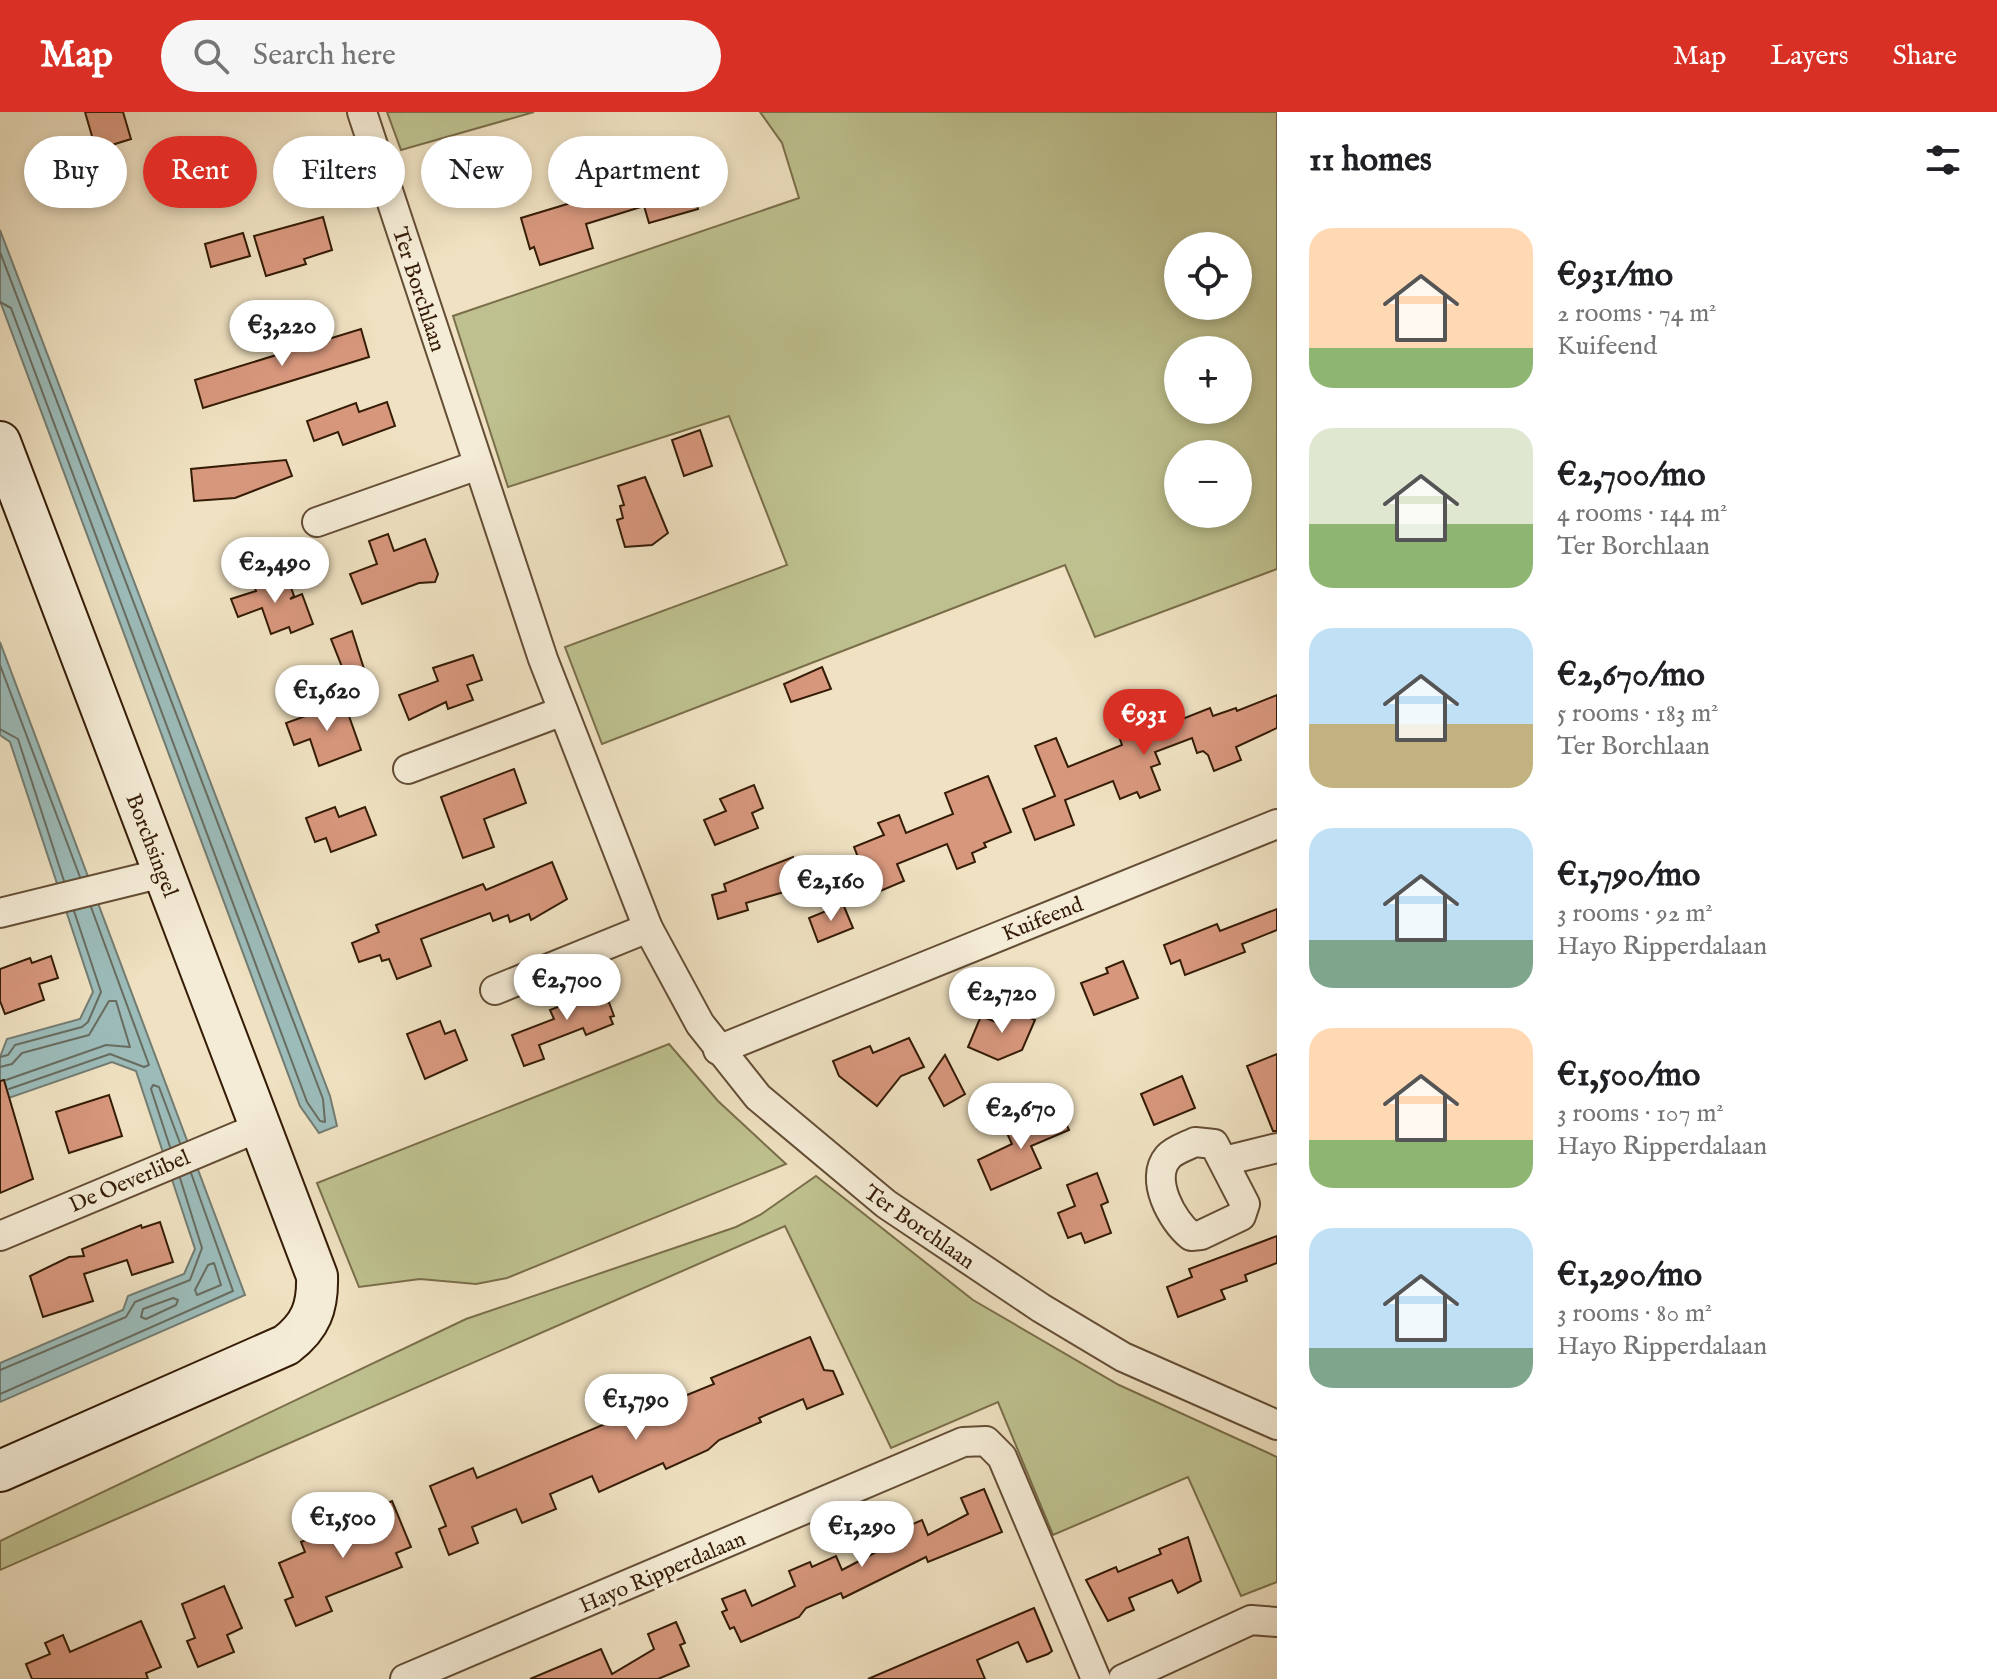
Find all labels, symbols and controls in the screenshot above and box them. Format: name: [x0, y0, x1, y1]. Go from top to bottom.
search box: [161, 20, 721, 92]
text: Map: [40, 32, 113, 80]
icon: search: [189, 34, 233, 78]
text: Search here: [253, 37, 396, 75]
text: Map: [1673, 39, 1726, 74]
text: Layers: [1770, 39, 1849, 74]
text: Share: [1893, 39, 1957, 74]
chip: Buy: [24, 136, 127, 208]
chip: Rent: [143, 136, 257, 208]
chip: Filters: [273, 136, 405, 208]
chip: New: [421, 136, 532, 208]
chip: Apartment: [548, 136, 728, 208]
icon: filters: [1921, 138, 1965, 182]
text: 11 homes: [1309, 139, 1432, 182]
street label: Ter Borchlaan: [385, 224, 451, 356]
map controls: [1164, 232, 1252, 528]
button: locate: [1164, 232, 1252, 320]
text: €931/mo: [1557, 254, 1673, 297]
icon: home: [1373, 260, 1469, 356]
text: 2 rooms · 74 m²: [1557, 297, 1717, 330]
pin: €3,220: [217, 300, 347, 368]
text: €3,220: [247, 309, 317, 342]
text: Kuifeend: [1557, 330, 1657, 363]
button: +: [1164, 336, 1252, 424]
button: −: [1164, 440, 1252, 528]
text: €2,700/mo: [1557, 454, 1705, 497]
icon: home: [1373, 460, 1469, 556]
text: 4 rooms · 144 m²: [1557, 497, 1728, 530]
text: Ter Borchlaan: [1557, 530, 1710, 563]
pin: €2,490: [210, 537, 340, 605]
text: €2,490: [239, 546, 311, 579]
text: €2,670/mo: [1557, 654, 1705, 697]
icon: home: [1373, 660, 1469, 756]
pin: €1,620: [262, 665, 392, 733]
text: €1,620: [293, 674, 361, 707]
pin: €931: [1097, 689, 1191, 757]
text: 5 rooms · 183 m²: [1557, 697, 1719, 730]
text: €931: [1121, 698, 1167, 731]
text: Ter Borchlaan: [1557, 730, 1710, 763]
street label: Borchsingel: [119, 790, 184, 902]
text: €1,790/mo: [1557, 854, 1700, 897]
pin: €2,160: [766, 855, 896, 923]
icon: home: [1373, 860, 1469, 956]
text: €2,160: [797, 864, 865, 897]
street label: Kuifeend: [998, 891, 1087, 949]
text: 3 rooms · 92 m²: [1557, 897, 1713, 930]
text: Hayo Ripperdalaan: [1557, 930, 1767, 963]
pin: €2,700: [502, 954, 632, 1022]
text: €2,700: [532, 963, 602, 996]
pin: €2,720: [937, 967, 1067, 1035]
text: €2,720: [967, 976, 1037, 1009]
text: €1,500/mo: [1557, 1054, 1700, 1097]
icon: home: [1373, 1060, 1469, 1156]
pin: €2,670: [956, 1083, 1086, 1151]
text: €2,670: [986, 1092, 1056, 1125]
text: 3 rooms · 107 m²: [1557, 1097, 1724, 1130]
text: Hayo Ripperdalaan: [1557, 1130, 1767, 1163]
street label: De Oeverlibel: [65, 1144, 194, 1220]
street label: Ter Borchlaan: [858, 1179, 980, 1276]
text: €1,290/mo: [1557, 1254, 1702, 1297]
icon: home: [1373, 1260, 1469, 1356]
text: 3 rooms · 80 m²: [1557, 1297, 1712, 1330]
text: Hayo Ripperdalaan: [1557, 1330, 1767, 1363]
pin: €1,790: [571, 1374, 701, 1442]
text: €1,790: [603, 1383, 669, 1416]
pin: €1,500: [278, 1492, 408, 1560]
text: €1,500: [310, 1501, 376, 1534]
pin: €1,290: [797, 1501, 927, 1569]
text: €1,290: [828, 1510, 896, 1543]
street label: Hayo Ripperdalaan: [576, 1525, 750, 1620]

